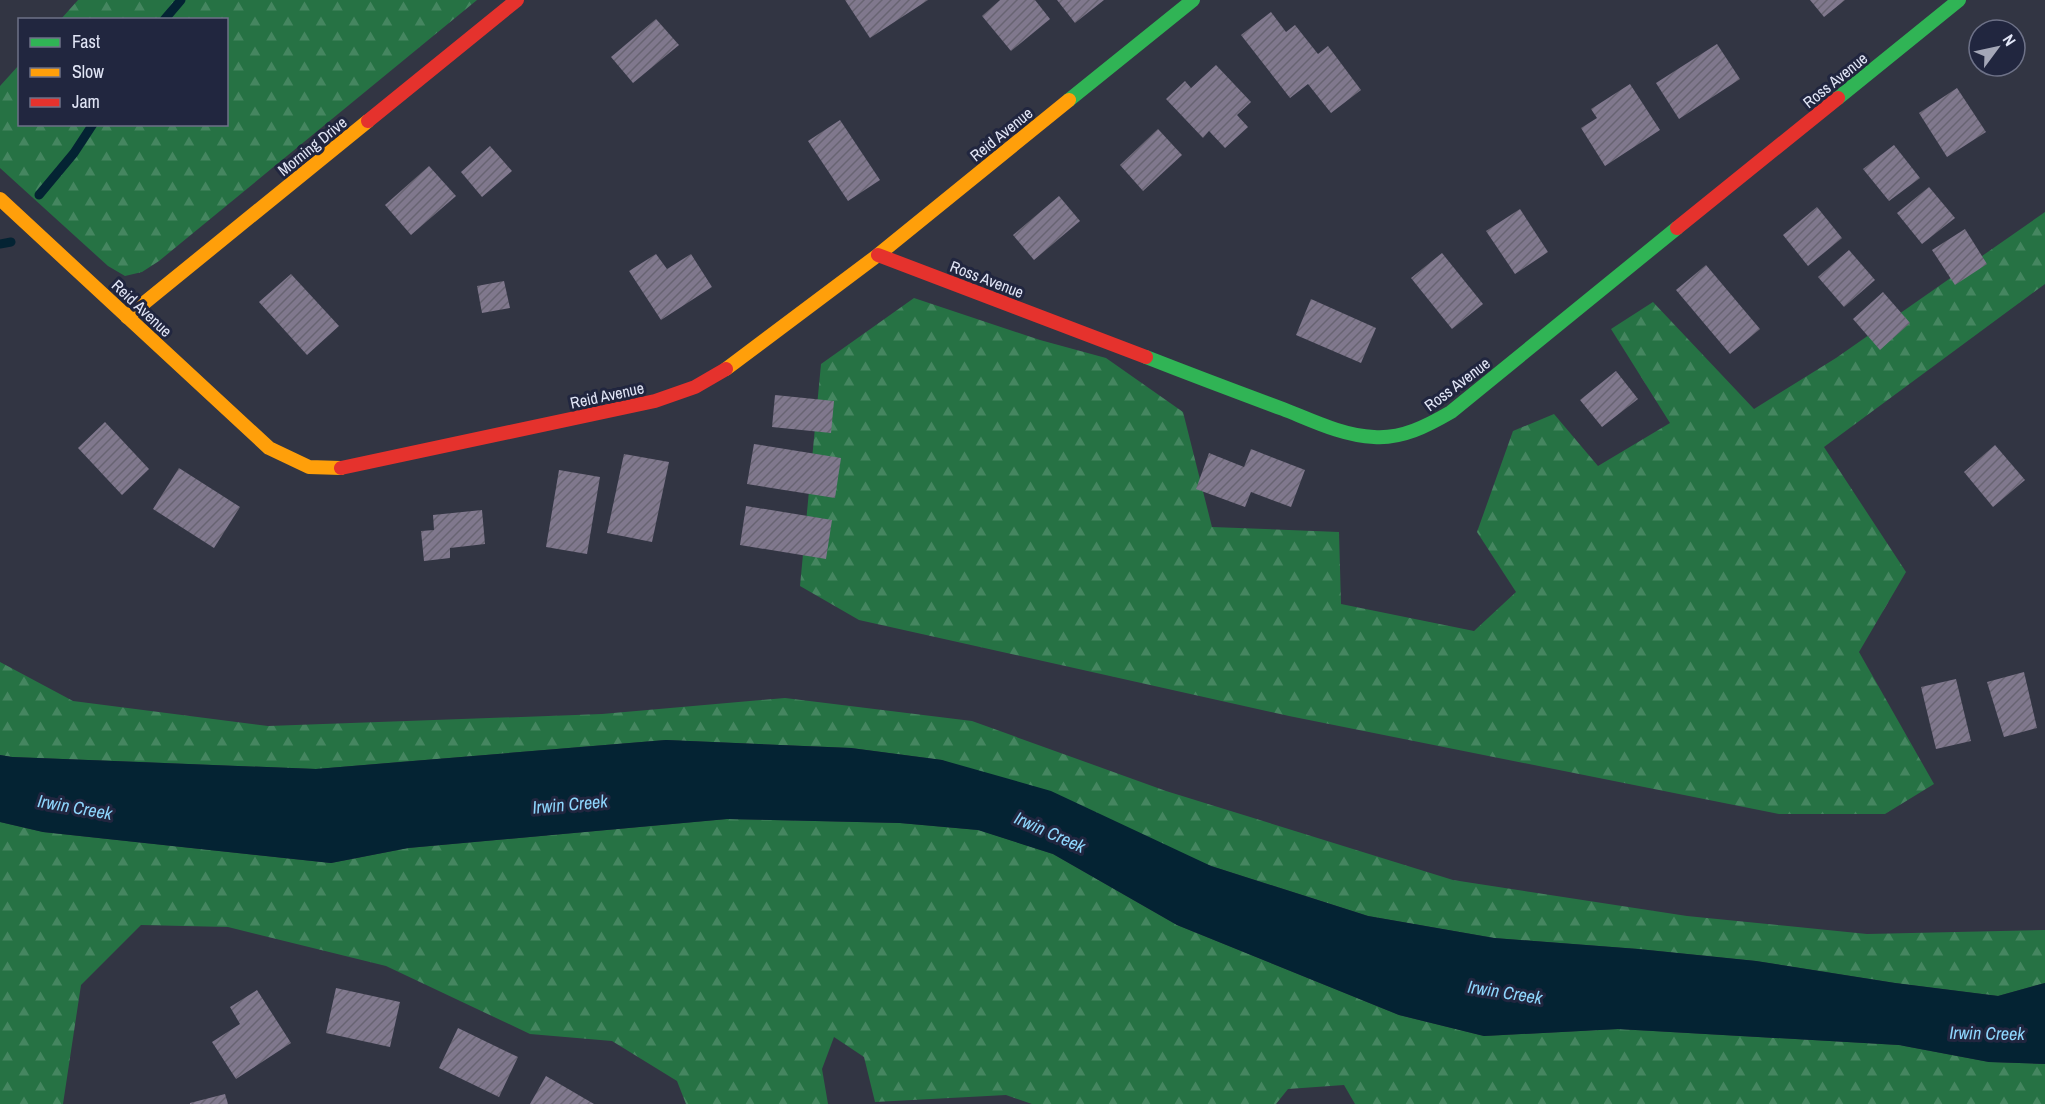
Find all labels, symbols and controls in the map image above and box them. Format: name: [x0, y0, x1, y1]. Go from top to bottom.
legend: [18, 18, 228, 126]
north arrow: [1967, 18, 2027, 78]
text: Fast: [72, 29, 100, 54]
text: N: [1998, 30, 2021, 50]
street label: Ross Avenue: [1798, 47, 1872, 113]
text: Slow: [72, 59, 104, 84]
text: Jam: [72, 89, 100, 114]
street label: Reid Avenue: [965, 102, 1037, 166]
street label: Morning Drive: [273, 111, 351, 181]
street label: Ross Avenue: [947, 255, 1027, 303]
street label: Reid Avenue: [107, 274, 177, 342]
street label: Ross Avenue: [1420, 352, 1494, 416]
street label: Reid Avenue: [568, 376, 646, 414]
water label: Irwin Creek: [36, 788, 115, 826]
water label: Irwin Creek: [531, 788, 609, 820]
water label: Irwin Creek: [1010, 805, 1090, 859]
water label: Irwin Creek: [1466, 974, 1545, 1010]
water label: Irwin Creek: [1949, 1020, 2026, 1046]

